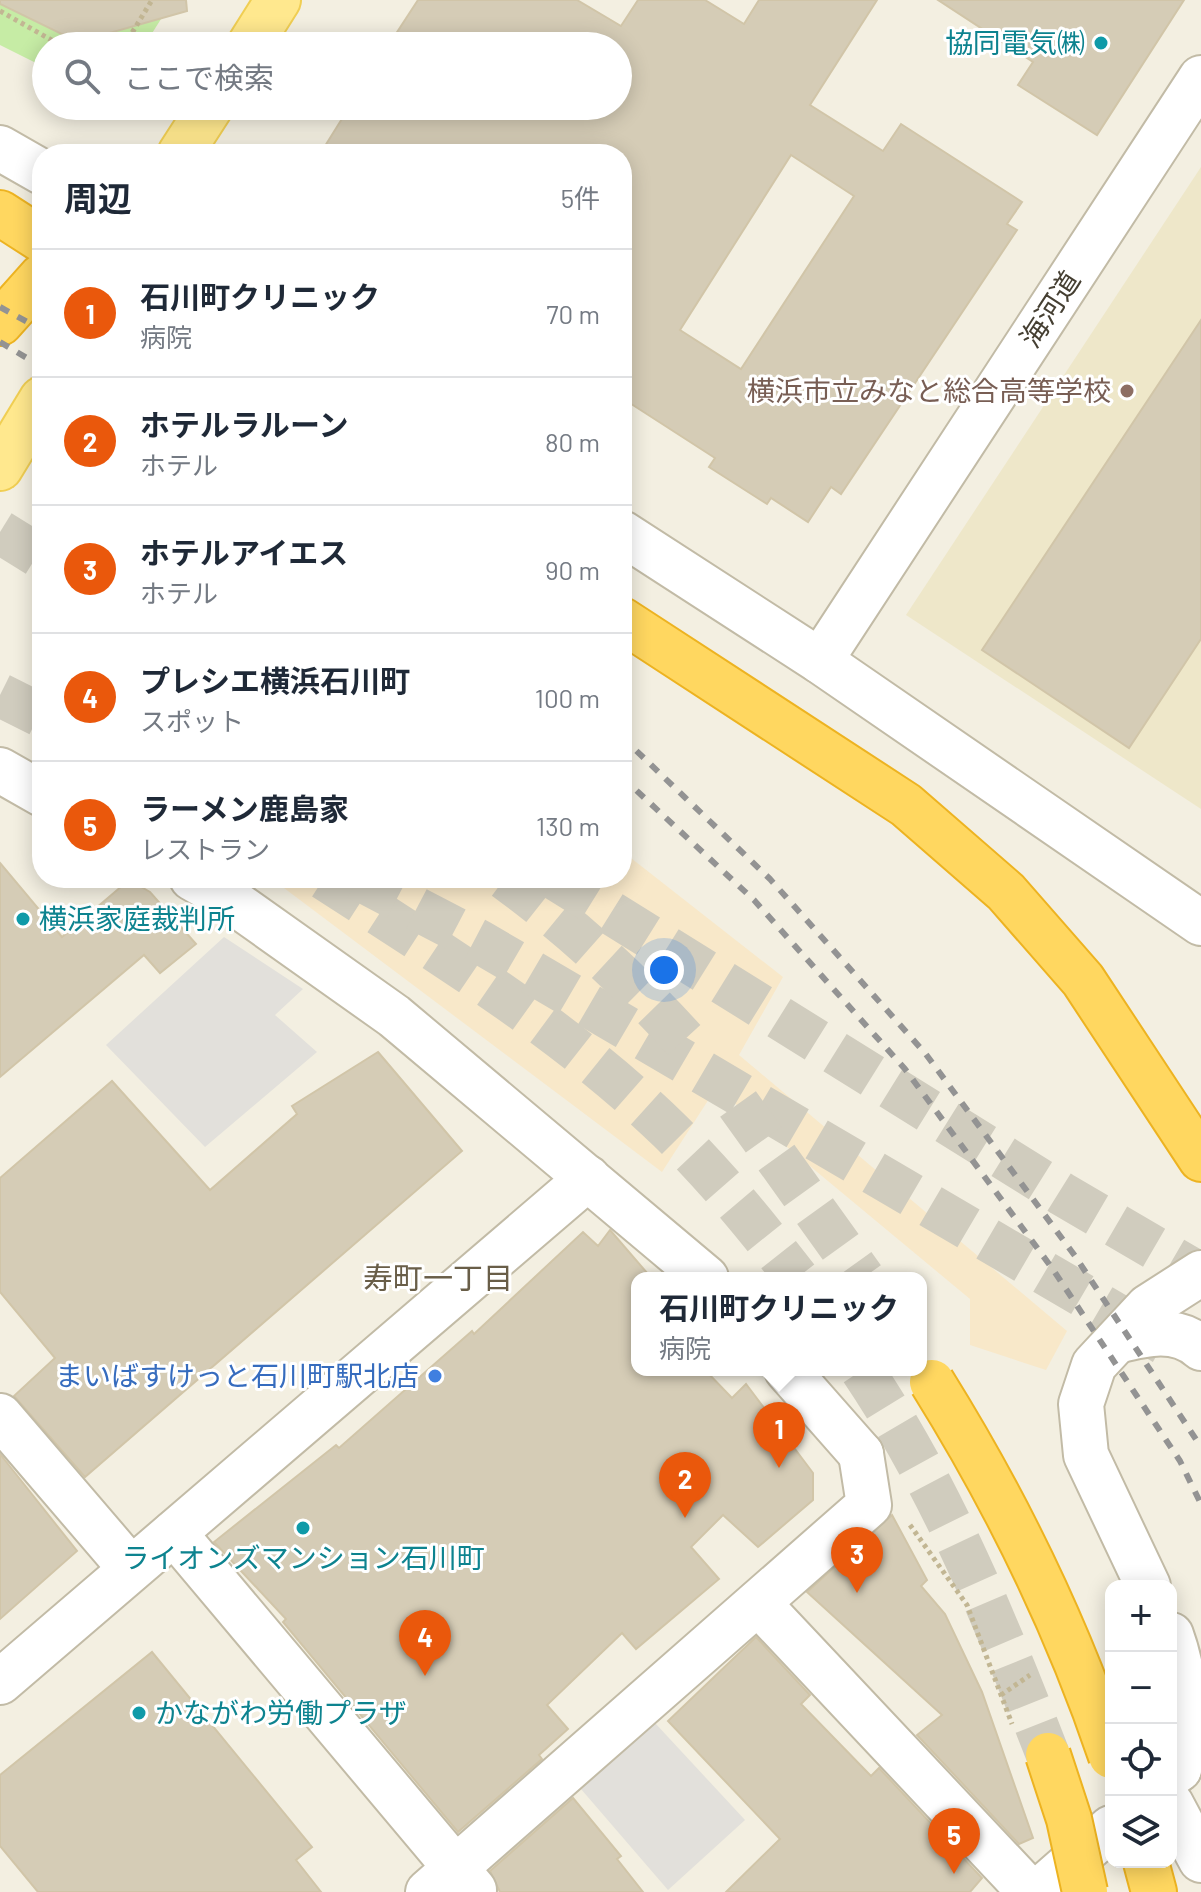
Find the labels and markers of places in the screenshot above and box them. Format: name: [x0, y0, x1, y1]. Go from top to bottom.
place label: 協同電気㈱: [945, 25, 1085, 59]
marker: 協同電気㈱: [1092, 34, 1110, 52]
place label: 横浜市立みなと総合高等学校: [747, 373, 1111, 407]
marker: 横浜市立みなと総合高等学校: [1118, 382, 1136, 400]
place label: 横浜家庭裁判所: [39, 901, 235, 935]
marker: 横浜家庭裁判所: [14, 910, 32, 928]
place label: まいばすけっと石川町駅北店: [55, 1358, 419, 1392]
marker: まいばすけっと石川町駅北店: [426, 1367, 444, 1385]
pin: 1: [753, 1402, 805, 1468]
pin: 2: [659, 1452, 711, 1518]
marker: ライオンズマンション石川町: [294, 1519, 312, 1537]
pin: 3: [831, 1527, 883, 1593]
place label: ライオンズマンション石川町: [121, 1540, 485, 1574]
pin: 4: [399, 1610, 451, 1676]
place label: かながわ労働プラザ: [155, 1695, 407, 1729]
marker: かながわ労働プラザ: [130, 1704, 148, 1722]
pin: 5: [928, 1808, 980, 1874]

